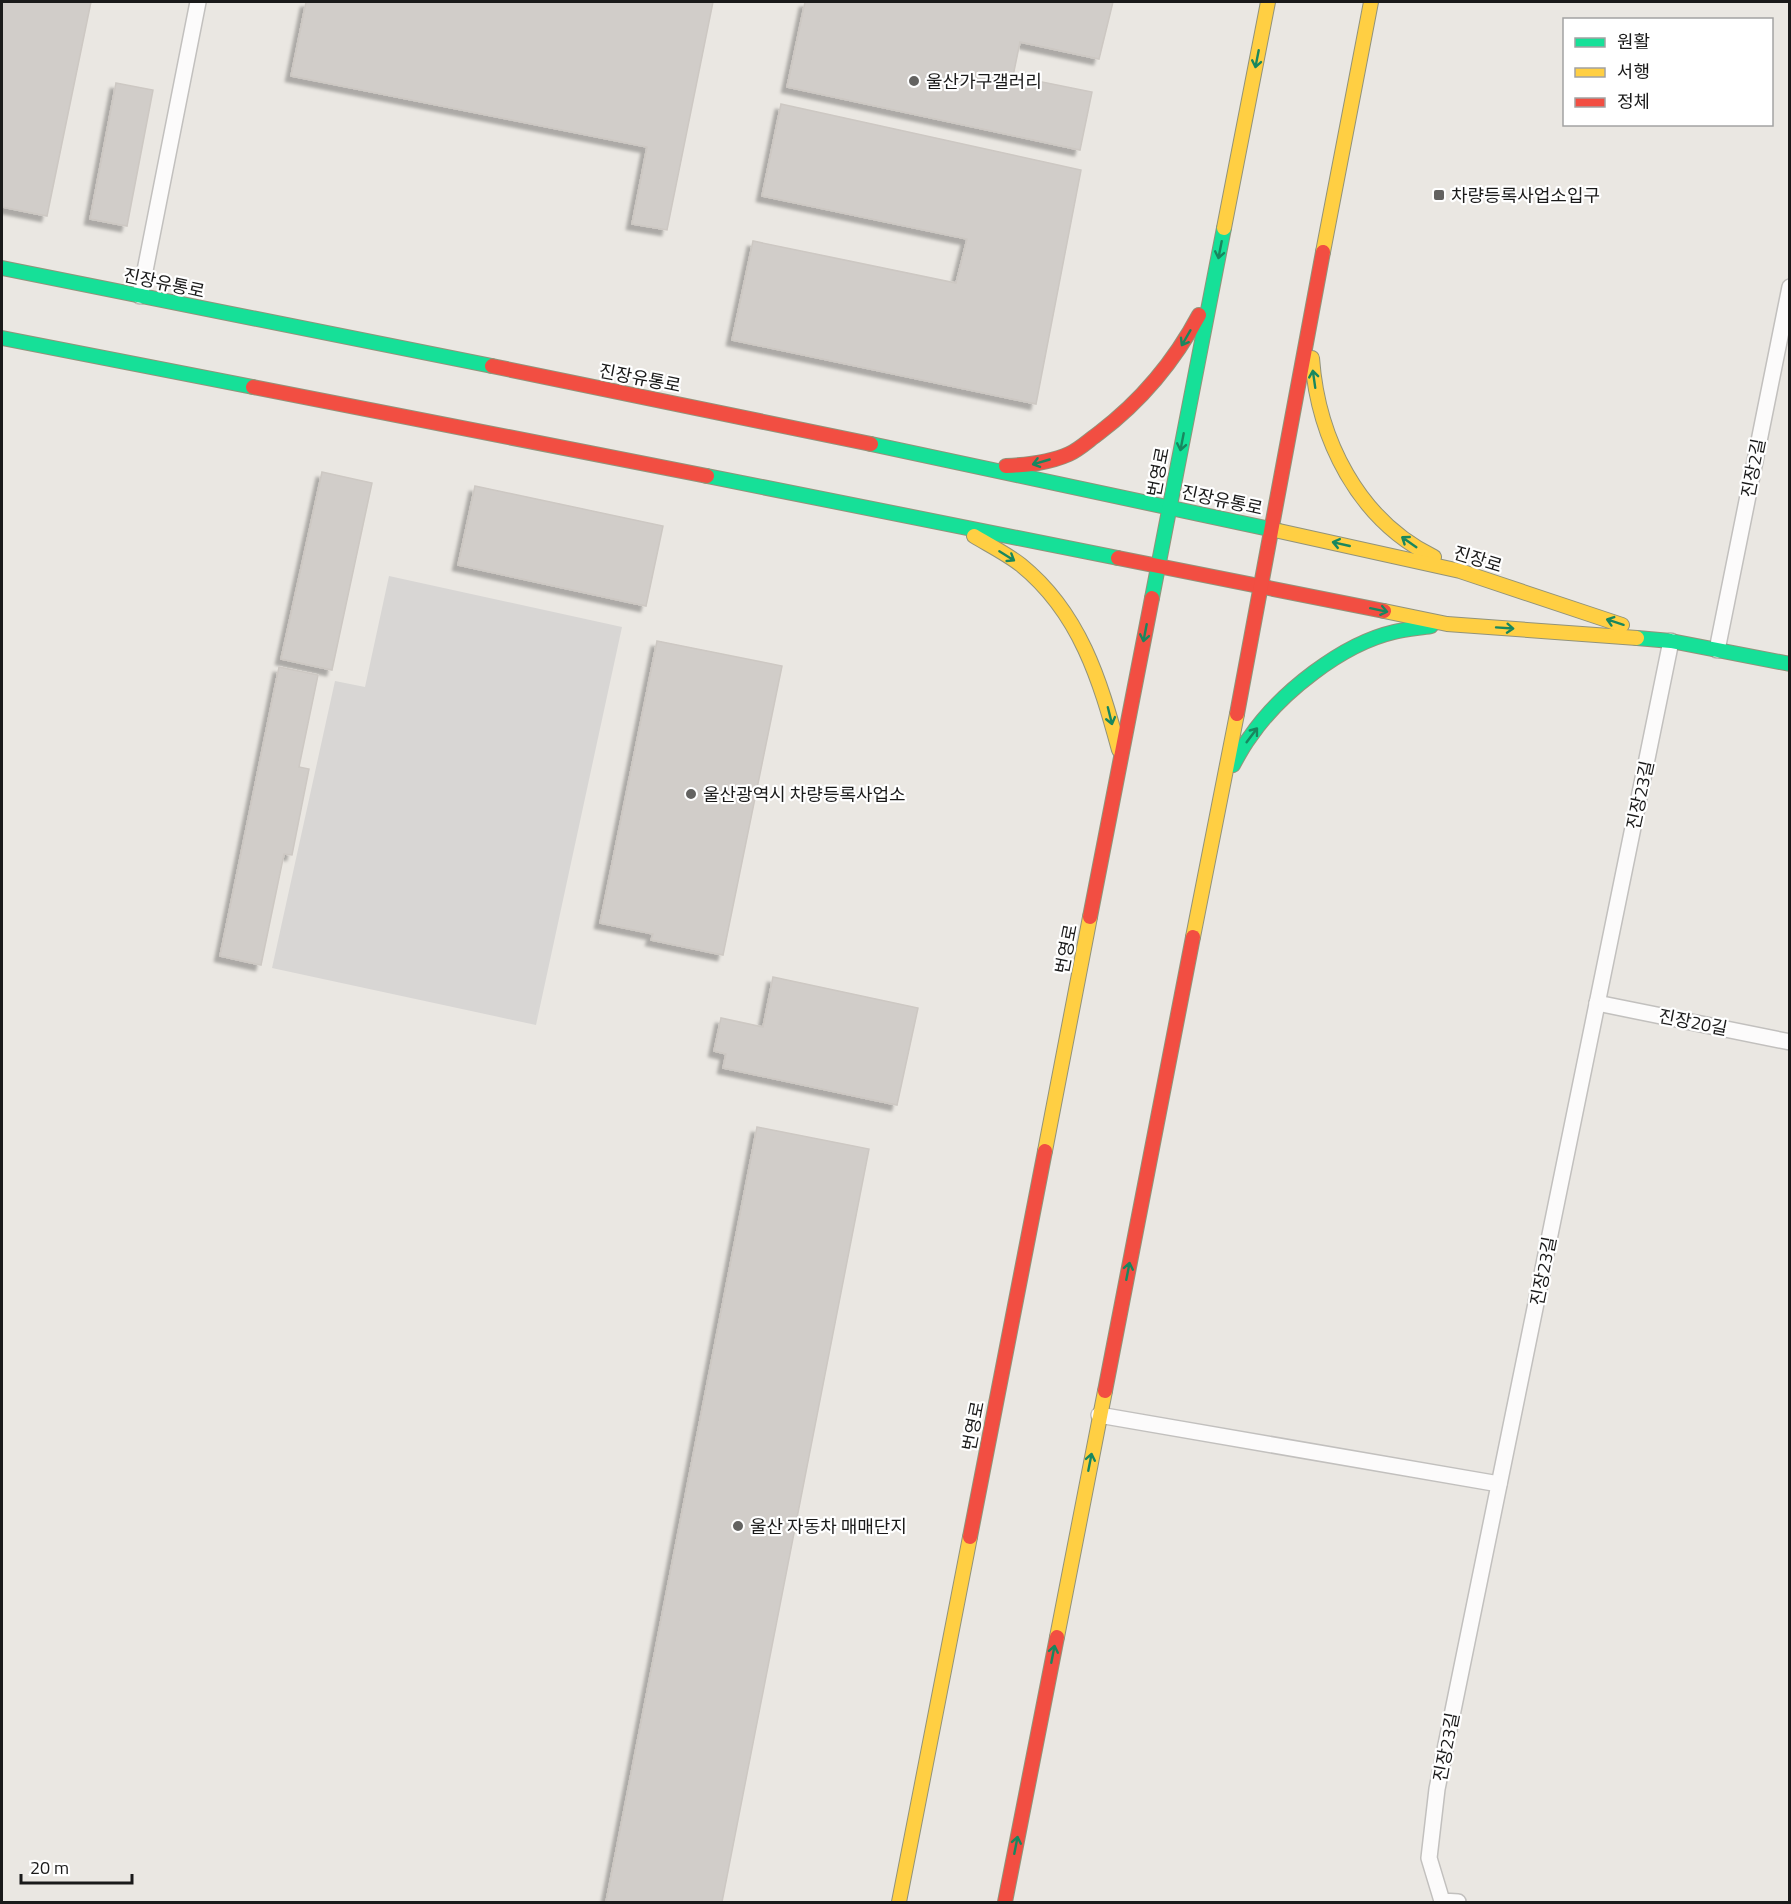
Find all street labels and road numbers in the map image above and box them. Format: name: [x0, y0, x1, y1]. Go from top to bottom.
street label: 진장유통로: [121, 261, 207, 305]
street label: 진장유통로: [597, 357, 683, 399]
street label: 진장2길: [1734, 436, 1772, 500]
street label: 번영로: [1140, 445, 1176, 499]
street label: 진장유통로: [1179, 478, 1265, 522]
street label: 진장로: [1450, 539, 1506, 579]
street label: 진장23길: [1620, 758, 1660, 832]
street label: 번영로: [1048, 922, 1084, 976]
street label: 진장20길: [1656, 1002, 1730, 1042]
street label: 진장23길: [1523, 1234, 1563, 1308]
street label: 번영로: [955, 1399, 991, 1453]
street label: 진장23길: [1426, 1710, 1466, 1784]

